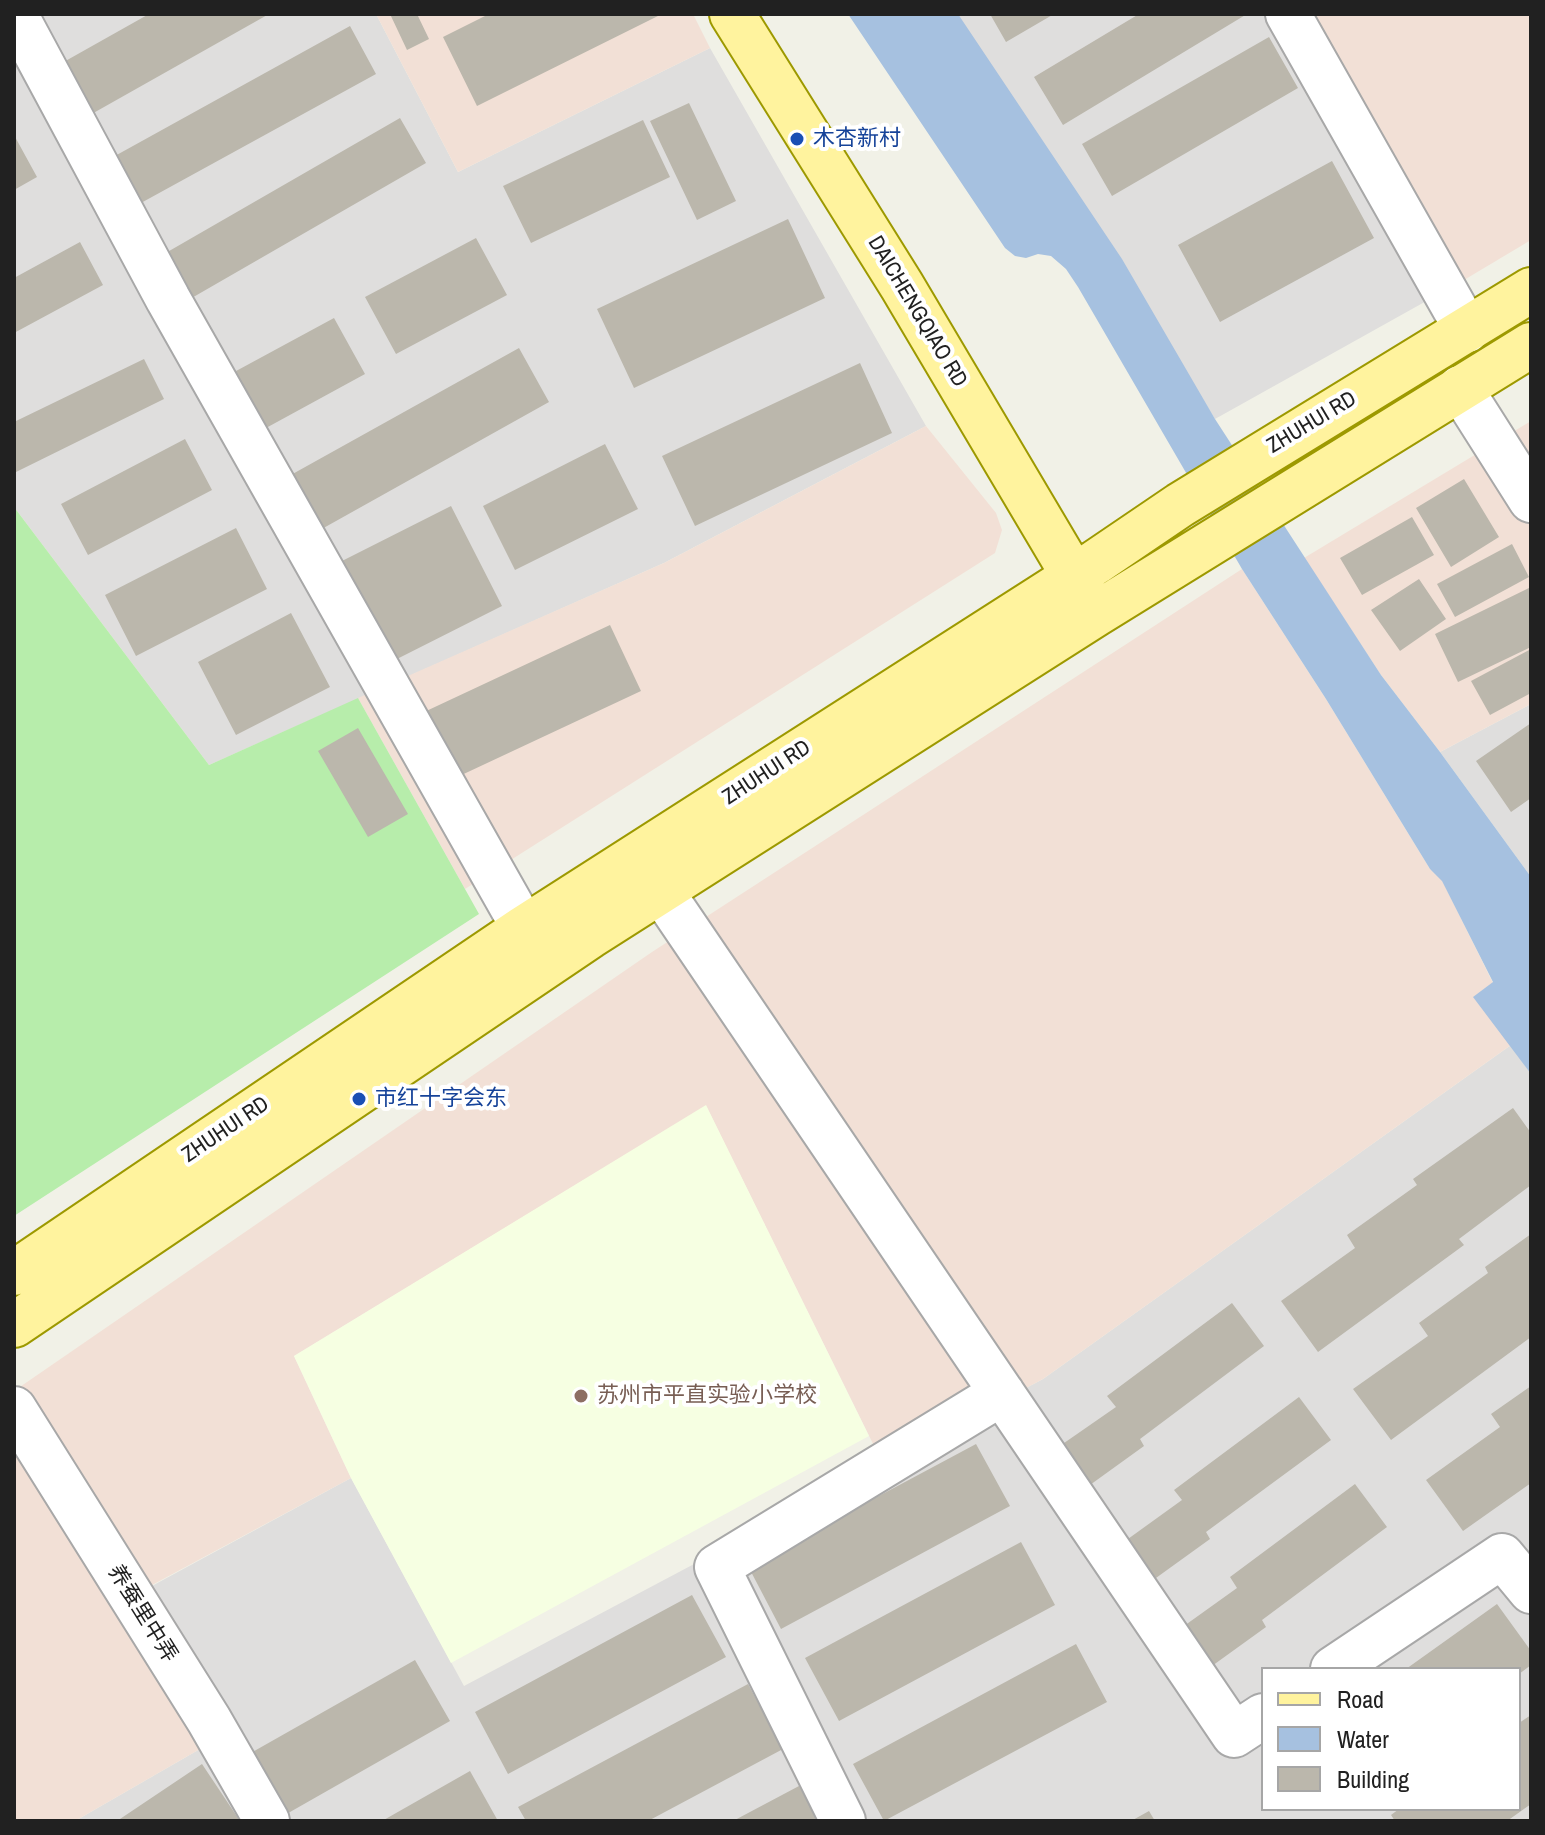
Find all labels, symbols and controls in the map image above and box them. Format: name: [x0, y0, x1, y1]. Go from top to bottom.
place label: 木杏新村: [813, 126, 901, 152]
marker: 木杏新村: [788, 130, 806, 148]
street label: DAICHENGQIAO RD: [862, 232, 972, 392]
street label: ZHUHUI RD: [1263, 386, 1361, 460]
street label: ZHUHUI RD: [718, 735, 816, 811]
place label: 市红十字会东: [375, 1086, 507, 1112]
marker: 市红十字会东: [350, 1090, 368, 1108]
street label: ZHUHUI RD: [177, 1091, 275, 1169]
place label: 苏州市平直实验小学校: [597, 1383, 817, 1409]
marker: 苏州市平直实验小学校: [572, 1387, 590, 1405]
street label: 养蚕里中弄: [102, 1560, 182, 1668]
legend: [1261, 1667, 1521, 1811]
text: Road: [1337, 1683, 1384, 1715]
text: Water: [1337, 1723, 1389, 1755]
text: Building: [1337, 1763, 1409, 1795]

